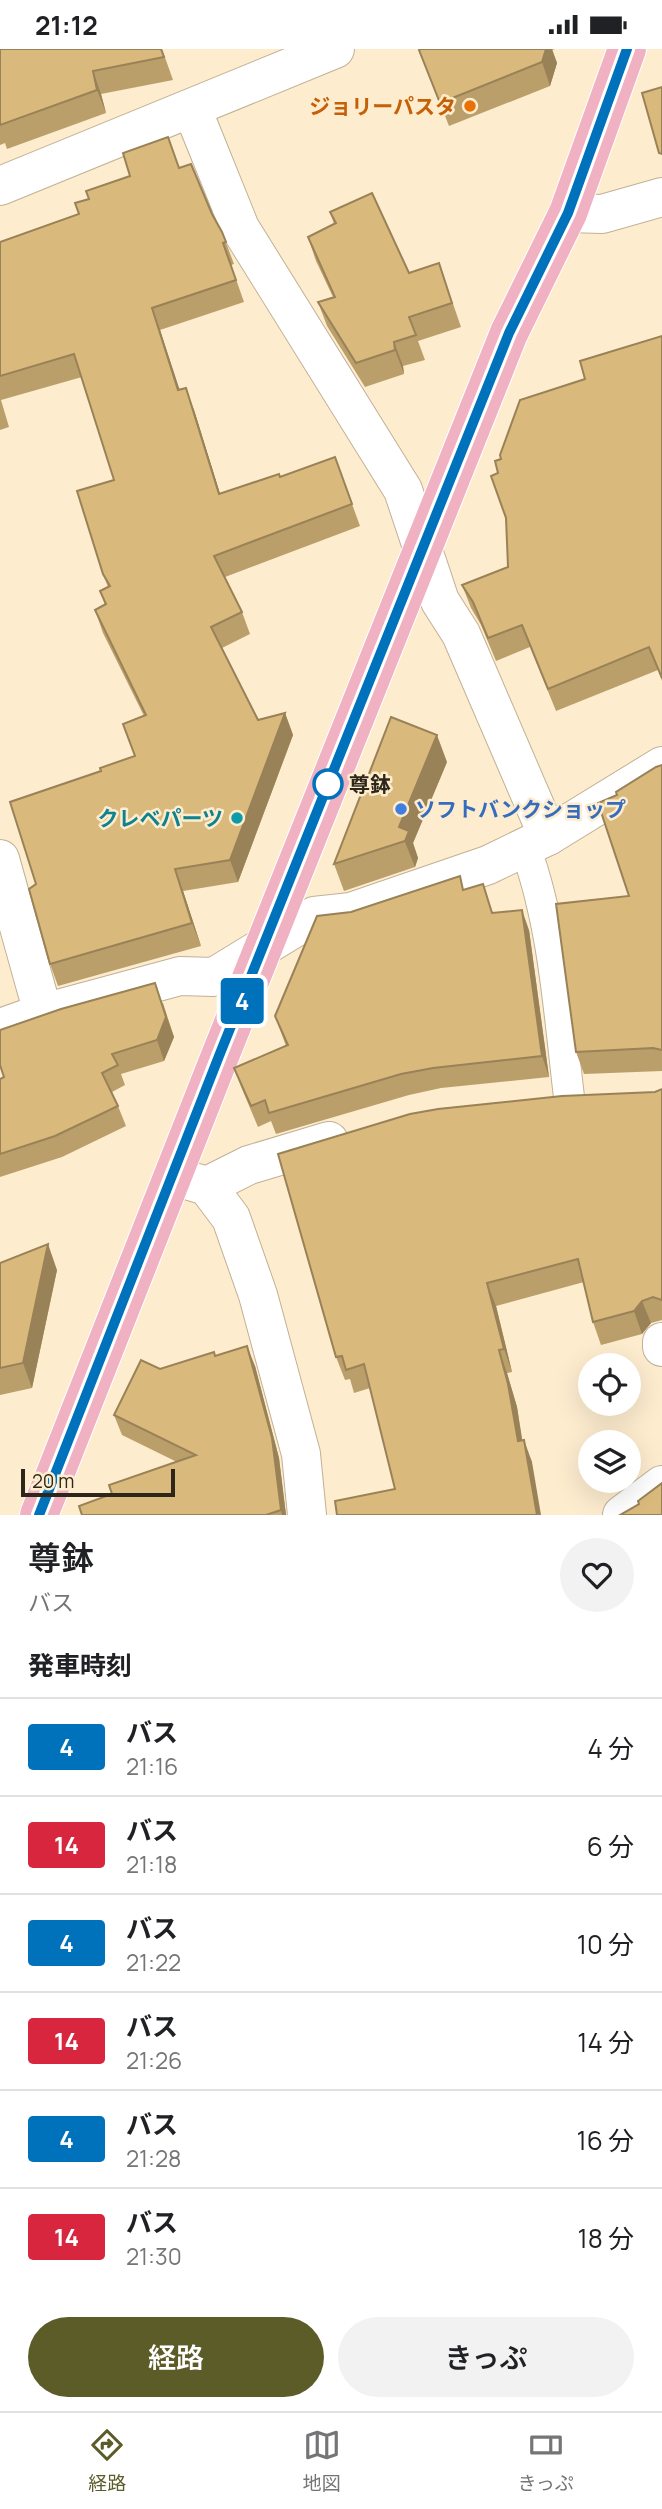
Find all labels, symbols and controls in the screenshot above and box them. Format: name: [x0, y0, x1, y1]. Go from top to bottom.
text: 21:12: [35, 7, 98, 43]
place label: ジョリーパスタ: [309, 92, 456, 120]
marker: ジョリーパスタ: [462, 98, 478, 114]
marker: 尊鉢: [313, 769, 343, 799]
place label: 尊鉢: [349, 770, 391, 798]
place label: ソフトバンクショップ: [415, 795, 626, 823]
marker: ソフトバンクショップ: [393, 801, 409, 817]
place label: クレベパーツ: [97, 804, 223, 832]
marker: クレベパーツ: [229, 810, 245, 826]
line badge: 4: [219, 978, 265, 1024]
text: 4: [235, 984, 249, 1017]
map controls: [578, 1353, 641, 1493]
button: locate: [578, 1353, 641, 1416]
button: layers: [578, 1430, 641, 1493]
scale bar: [21, 1466, 175, 1498]
text: 20 m: [32, 1468, 74, 1494]
text: 尊鉢: [28, 1535, 94, 1580]
button: heart: [560, 1538, 634, 1612]
text: バス: [28, 1586, 74, 1618]
text: 発車時刻: [28, 1647, 132, 1683]
text: バス: [126, 1714, 178, 1750]
text: 4: [59, 1730, 74, 1763]
text: 4 分: [587, 1730, 634, 1766]
text: 21:16: [126, 1750, 178, 1782]
text: バス: [126, 1812, 178, 1848]
text: 14: [54, 1828, 79, 1861]
text: 6 分: [587, 1828, 634, 1864]
text: 21:18: [126, 1848, 177, 1880]
text: バス: [126, 1910, 178, 1946]
text: 4: [59, 1926, 74, 1959]
text: 10 分: [577, 1926, 634, 1962]
text: 21:22: [126, 1946, 181, 1978]
text: バス: [126, 2008, 178, 2044]
text: 14: [54, 2024, 79, 2057]
text: 14 分: [577, 2024, 634, 2060]
text: 21:26: [126, 2044, 182, 2076]
text: バス: [126, 2106, 178, 2142]
text: 4: [59, 2122, 74, 2155]
text: 16 分: [577, 2122, 634, 2158]
text: 21:28: [126, 2142, 181, 2174]
text: バス: [126, 2204, 178, 2240]
text: 14: [54, 2220, 79, 2253]
text: 18 分: [578, 2220, 634, 2256]
text: 21:30: [126, 2240, 182, 2272]
button: 経路: [28, 2317, 324, 2397]
button: きっぷ: [338, 2317, 634, 2397]
tab: 経路: [88, 2426, 126, 2496]
tab: 地図: [303, 2426, 341, 2496]
tab: きっぷ: [517, 2426, 574, 2496]

